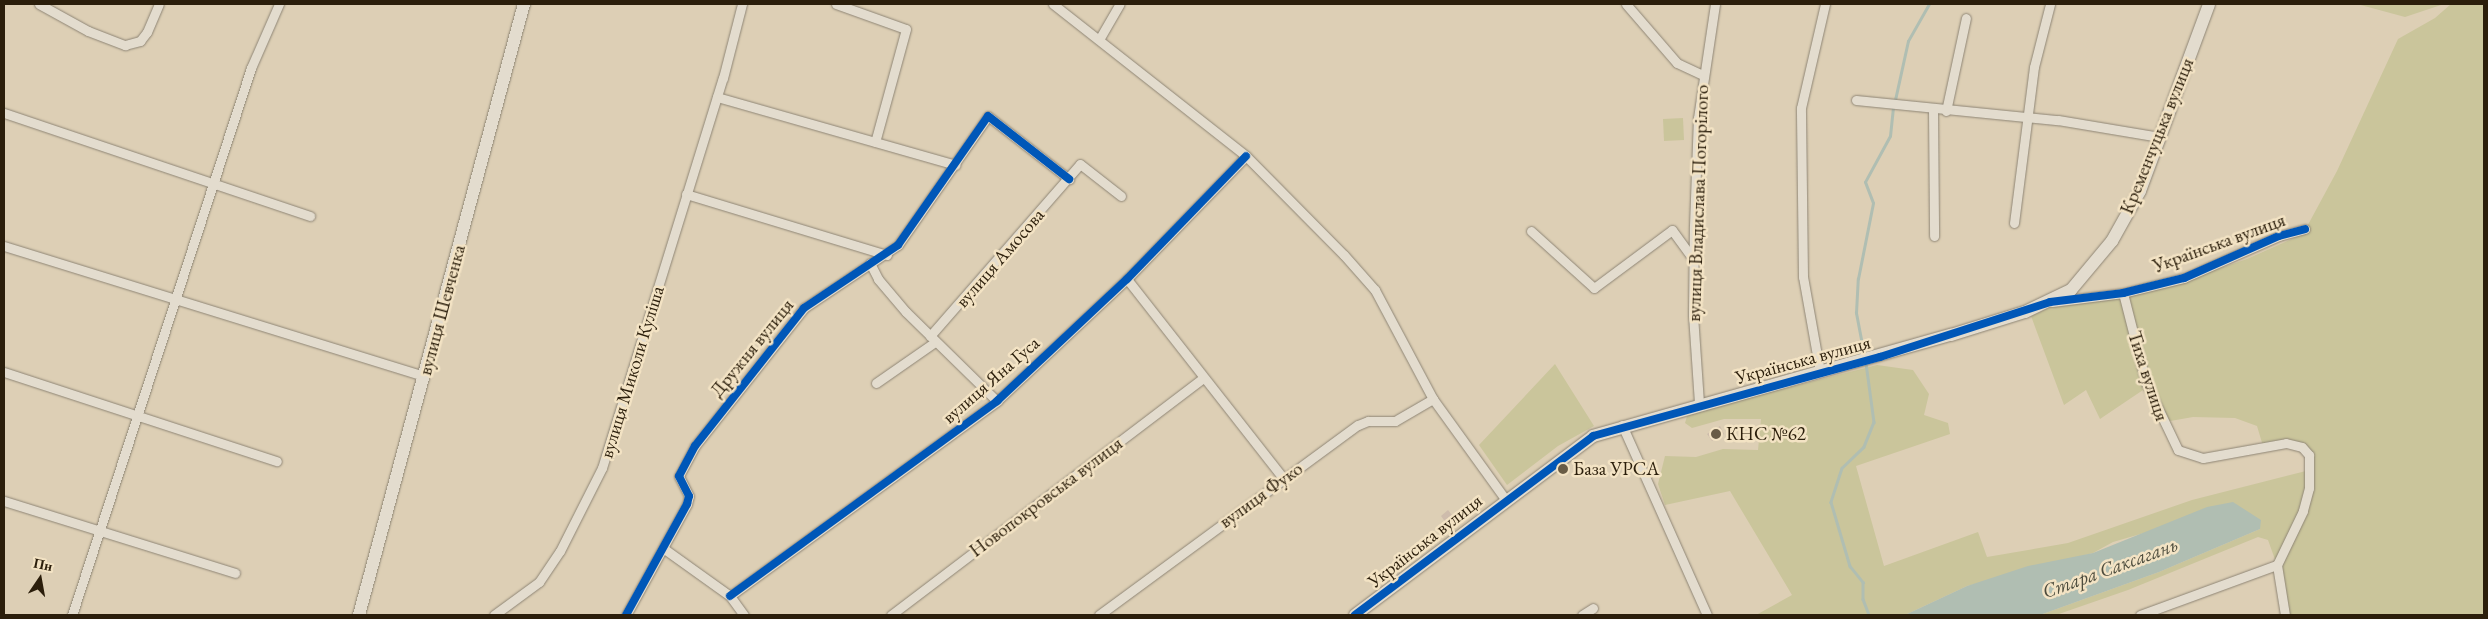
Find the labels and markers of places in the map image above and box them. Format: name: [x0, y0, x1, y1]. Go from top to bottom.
place label: КНС №62: [1726, 423, 1806, 445]
marker: КНС №62: [1710, 428, 1722, 440]
place label: База УРСА: [1573, 458, 1659, 480]
marker: База УРСА: [1557, 463, 1569, 475]

